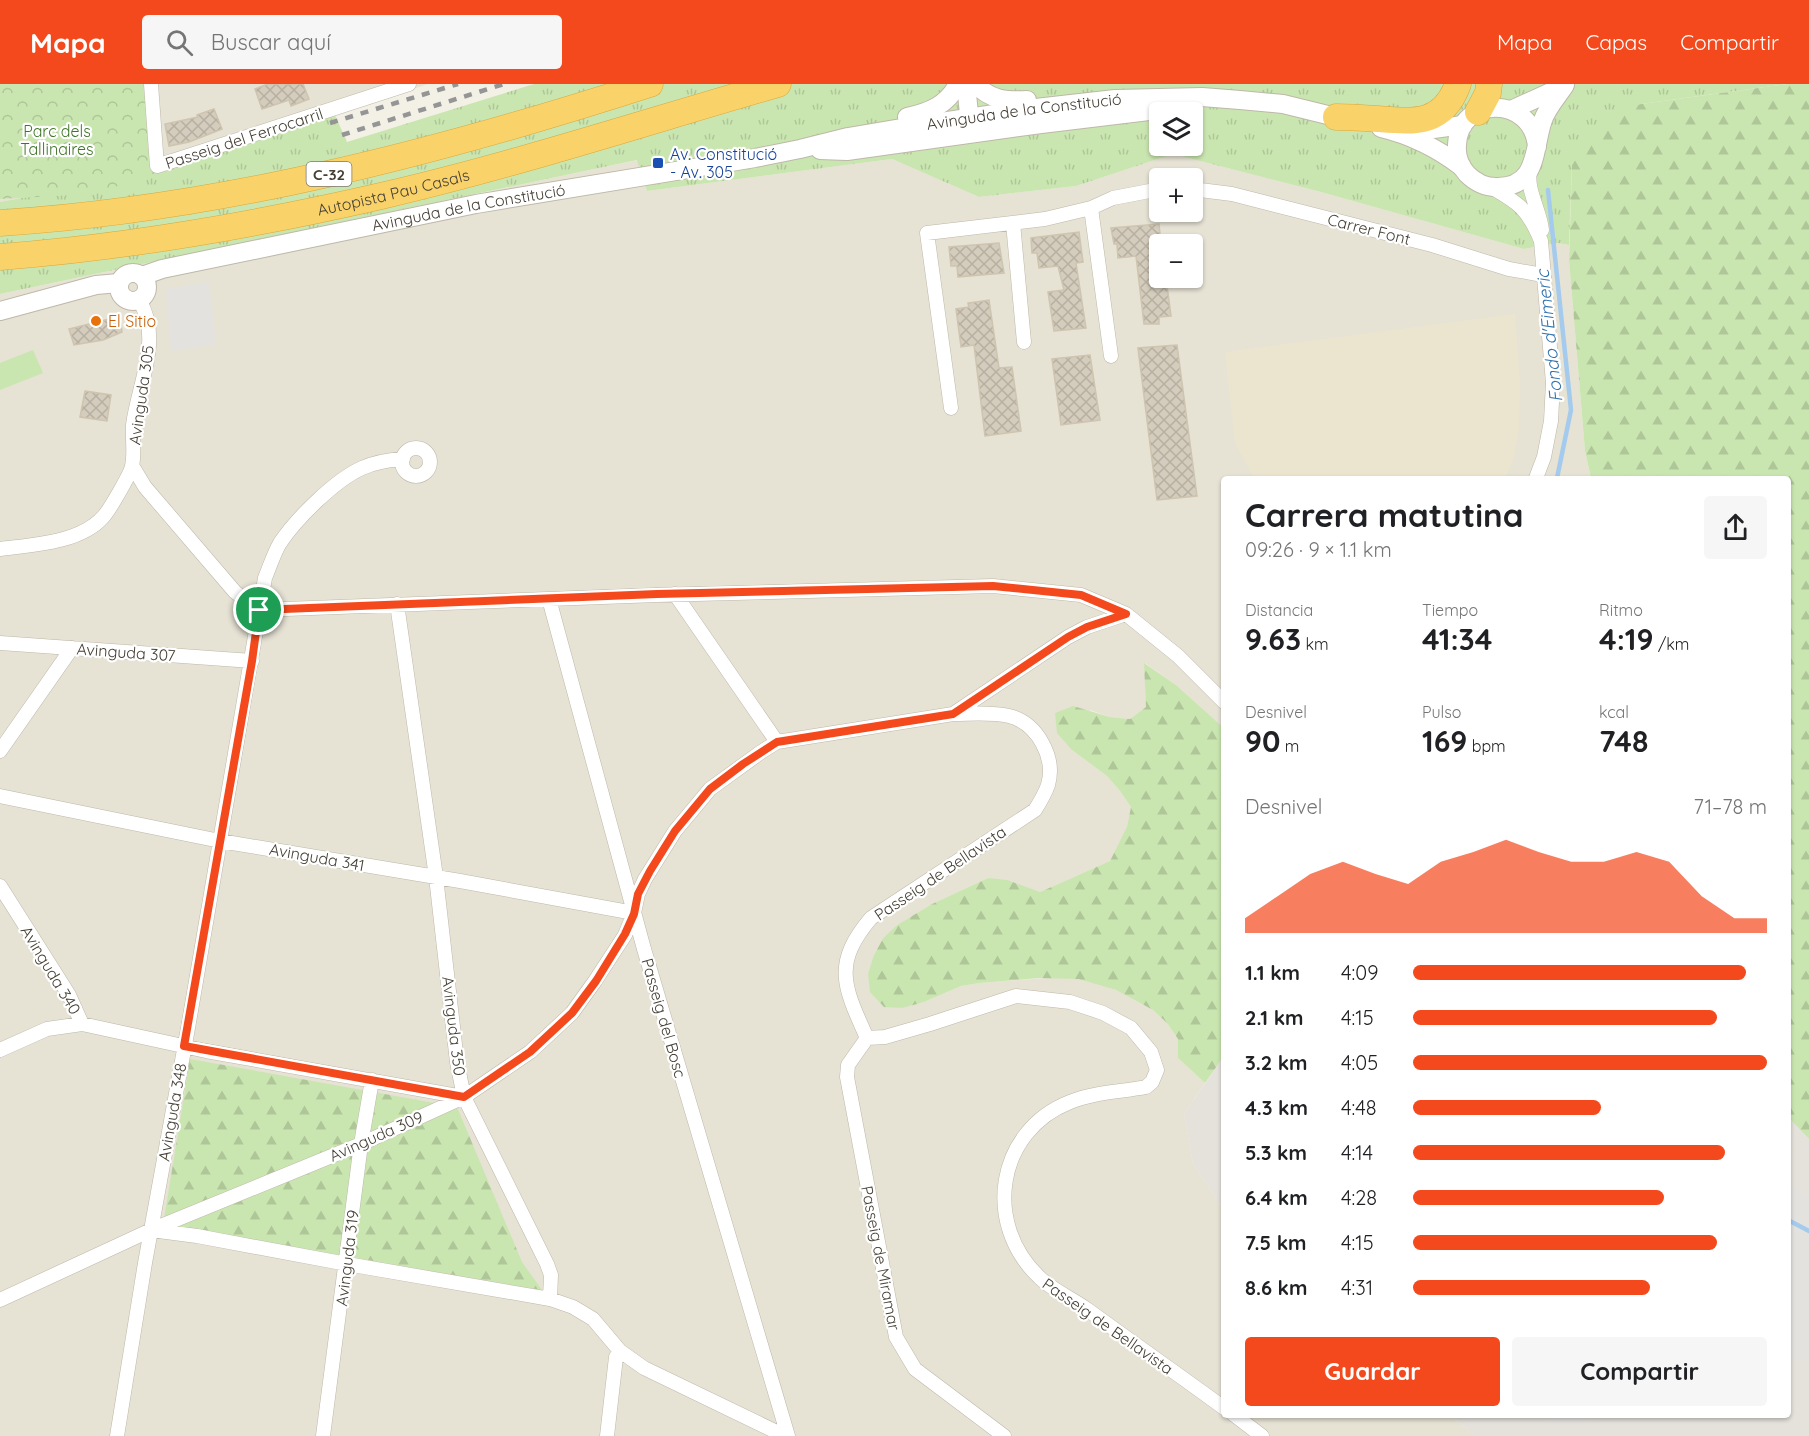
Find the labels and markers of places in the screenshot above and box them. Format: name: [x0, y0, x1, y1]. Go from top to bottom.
place label: Av. Constitució - Av. 305: [670, 144, 777, 182]
marker: Av. Constitució - Av. 305: [651, 156, 665, 170]
place label: El Sitio: [108, 311, 156, 331]
marker: El Sitio: [89, 314, 103, 328]
pin: [233, 584, 284, 635]

